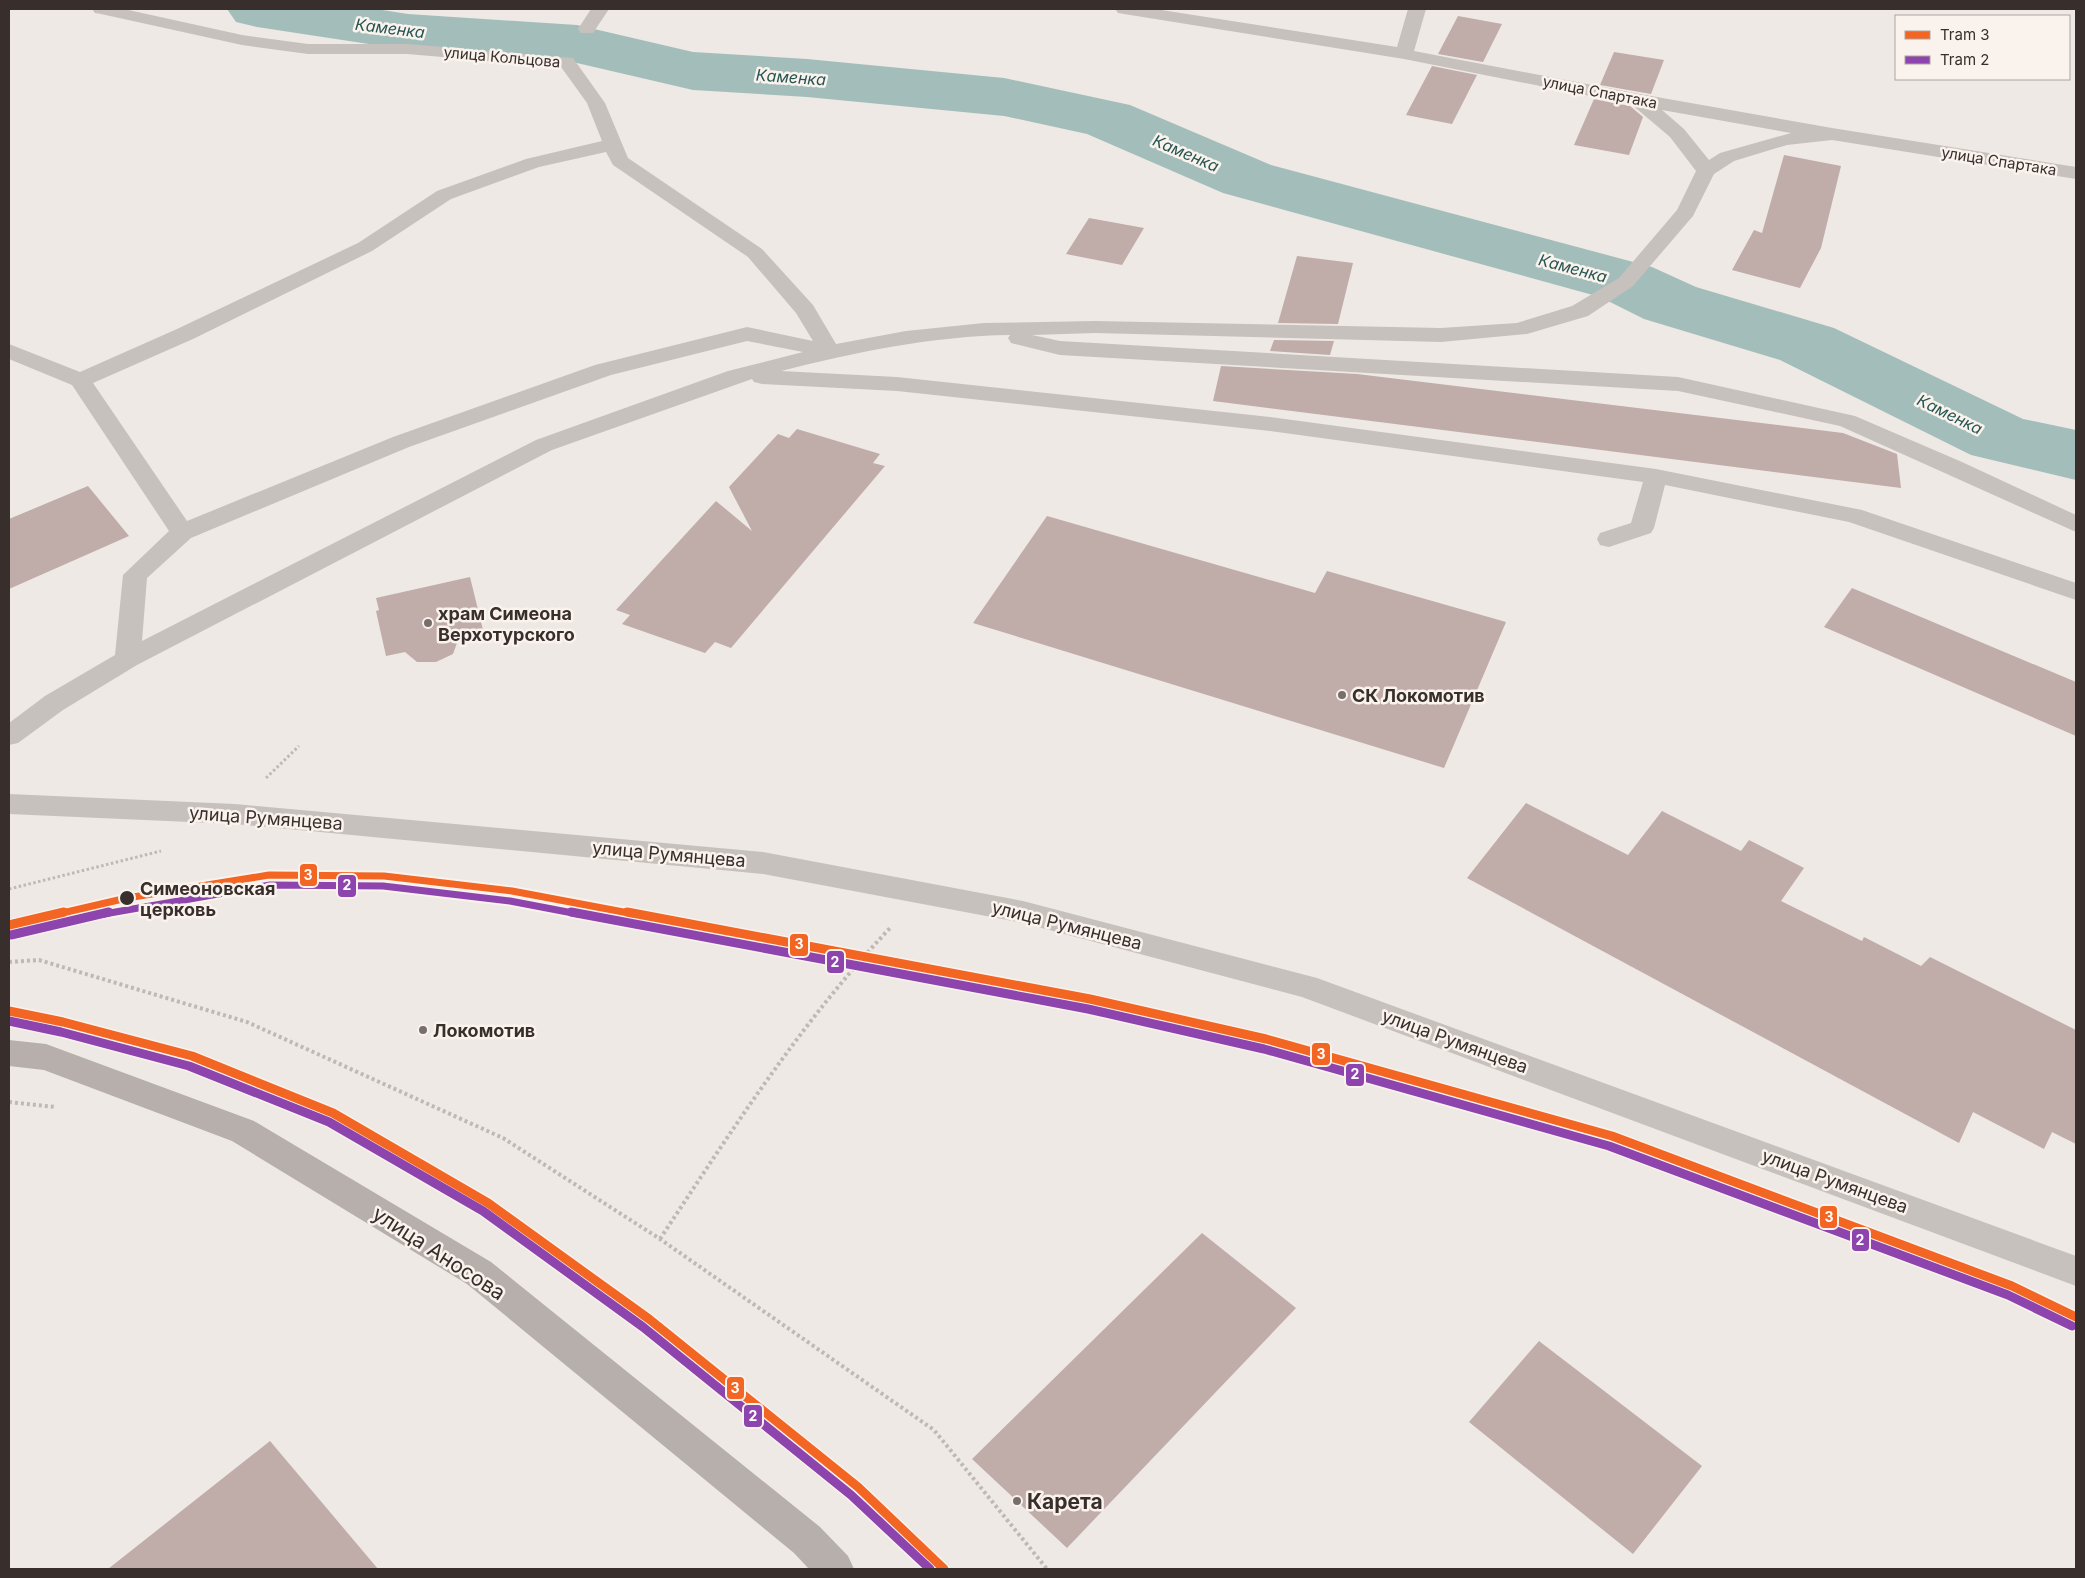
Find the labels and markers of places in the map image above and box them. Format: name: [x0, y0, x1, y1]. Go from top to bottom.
place label: храм Симеона Верхотурского: [438, 603, 575, 645]
marker: храм Симеона Верхотурского: [422, 617, 434, 629]
place label: СК Локомотив: [1352, 685, 1485, 706]
marker: СК Локомотив: [1336, 689, 1348, 701]
place label: Симеоновская церковь: [140, 878, 275, 920]
marker: Симеоновская церковь: [118, 889, 136, 907]
place label: Локомотив: [433, 1020, 535, 1041]
marker: Локомотив: [417, 1024, 429, 1036]
place label: Карета: [1027, 1489, 1103, 1514]
marker: Карета: [1011, 1495, 1023, 1507]

